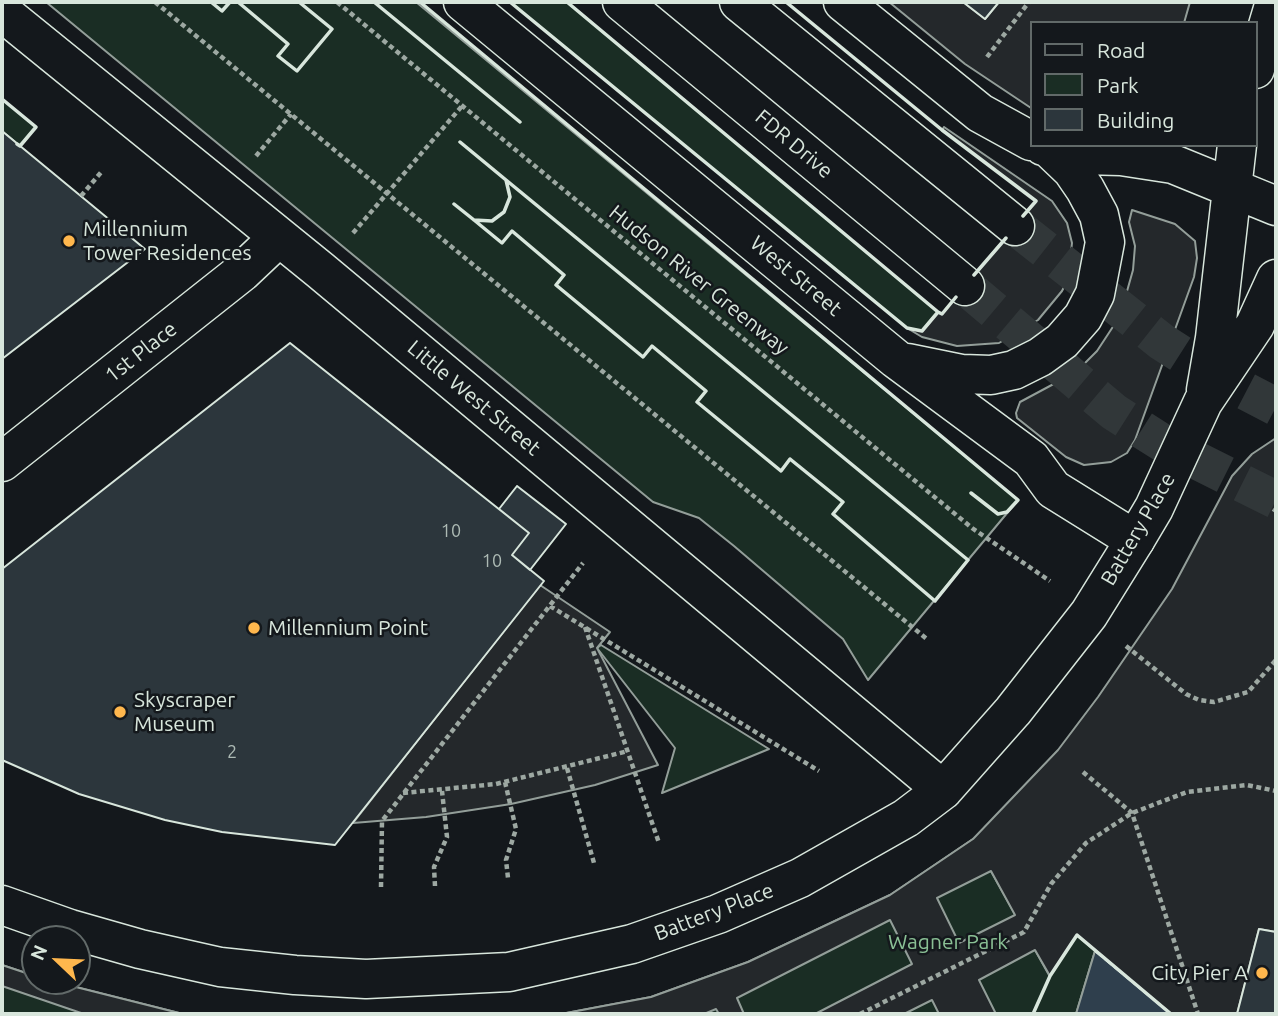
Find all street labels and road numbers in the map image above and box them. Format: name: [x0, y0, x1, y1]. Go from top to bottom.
street label: FDR Drive: [750, 104, 838, 184]
street label: Hudson River Greenway: [604, 200, 794, 360]
street label: West Street: [745, 231, 847, 321]
street label: 1st Place: [100, 316, 182, 388]
street label: Little West Street: [402, 335, 546, 461]
street label: Battery Place: [1096, 468, 1180, 590]
street label: Battery Place: [651, 878, 777, 946]

